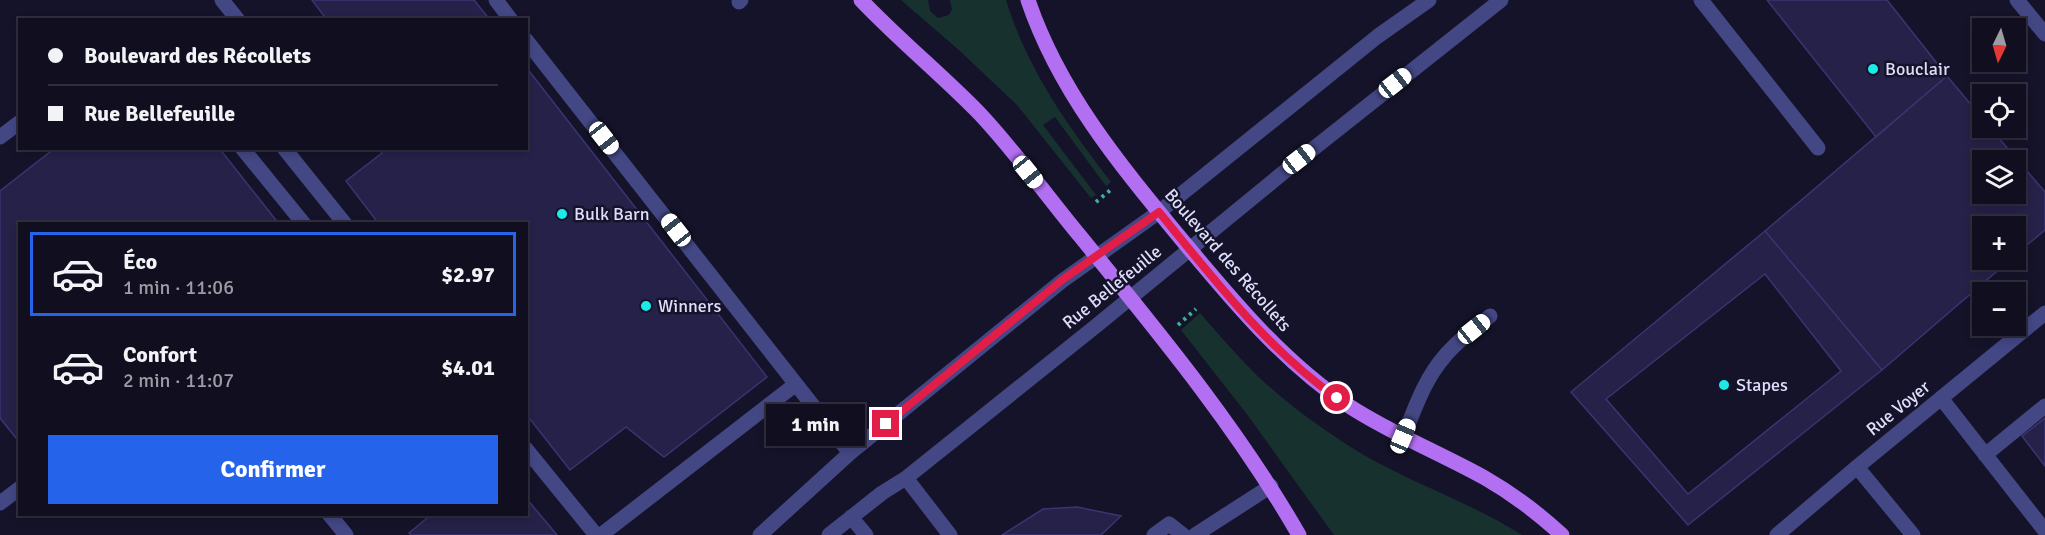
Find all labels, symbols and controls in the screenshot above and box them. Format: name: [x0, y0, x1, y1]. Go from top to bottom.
north arrow: [1972, 18, 2026, 72]
map controls: [1972, 18, 2026, 336]
text: Boulevard des Récollets: [84, 42, 311, 69]
place label: Bouclair: [1885, 58, 1950, 80]
marker: Bouclair: [1866, 62, 1880, 76]
car: [1375, 65, 1415, 101]
button: locate: [1972, 84, 2026, 138]
text: Rue Bellefeuille: [84, 100, 235, 127]
car: [586, 118, 622, 158]
car: [1279, 141, 1319, 177]
button: layers: [1972, 150, 2026, 204]
car: [1010, 152, 1046, 192]
street label: Boulevard des Récollets: [1160, 184, 1296, 336]
place label: Bulk Barn: [574, 203, 649, 225]
marker: Bulk Barn: [555, 207, 569, 221]
car: [658, 210, 694, 250]
button: +: [1972, 216, 2026, 270]
street label: Rue Bellefeuille: [1058, 240, 1166, 334]
icon: car: [51, 247, 105, 301]
text: Éco: [123, 248, 157, 275]
text: $2.97: [441, 261, 495, 288]
text: 1 min · 11:06: [123, 275, 234, 300]
button: −: [1972, 282, 2026, 336]
place label: Winners: [658, 295, 721, 317]
marker: Winners: [639, 299, 653, 313]
car: [1454, 311, 1494, 347]
icon: car: [51, 340, 105, 394]
text: Confort: [123, 341, 197, 368]
text: $4.01: [441, 354, 495, 381]
text: 2 min · 11:07: [123, 368, 234, 393]
place label: Stapes: [1736, 374, 1788, 396]
street label: Rue Voyer: [1862, 375, 1935, 440]
marker: Stapes: [1717, 378, 1731, 392]
route start: [1323, 384, 1350, 411]
callout: 1 min: [766, 403, 865, 445]
route end: [872, 410, 899, 437]
text: 1 min: [791, 412, 840, 437]
car: [1388, 416, 1418, 456]
button: Confirmer: [48, 435, 498, 504]

